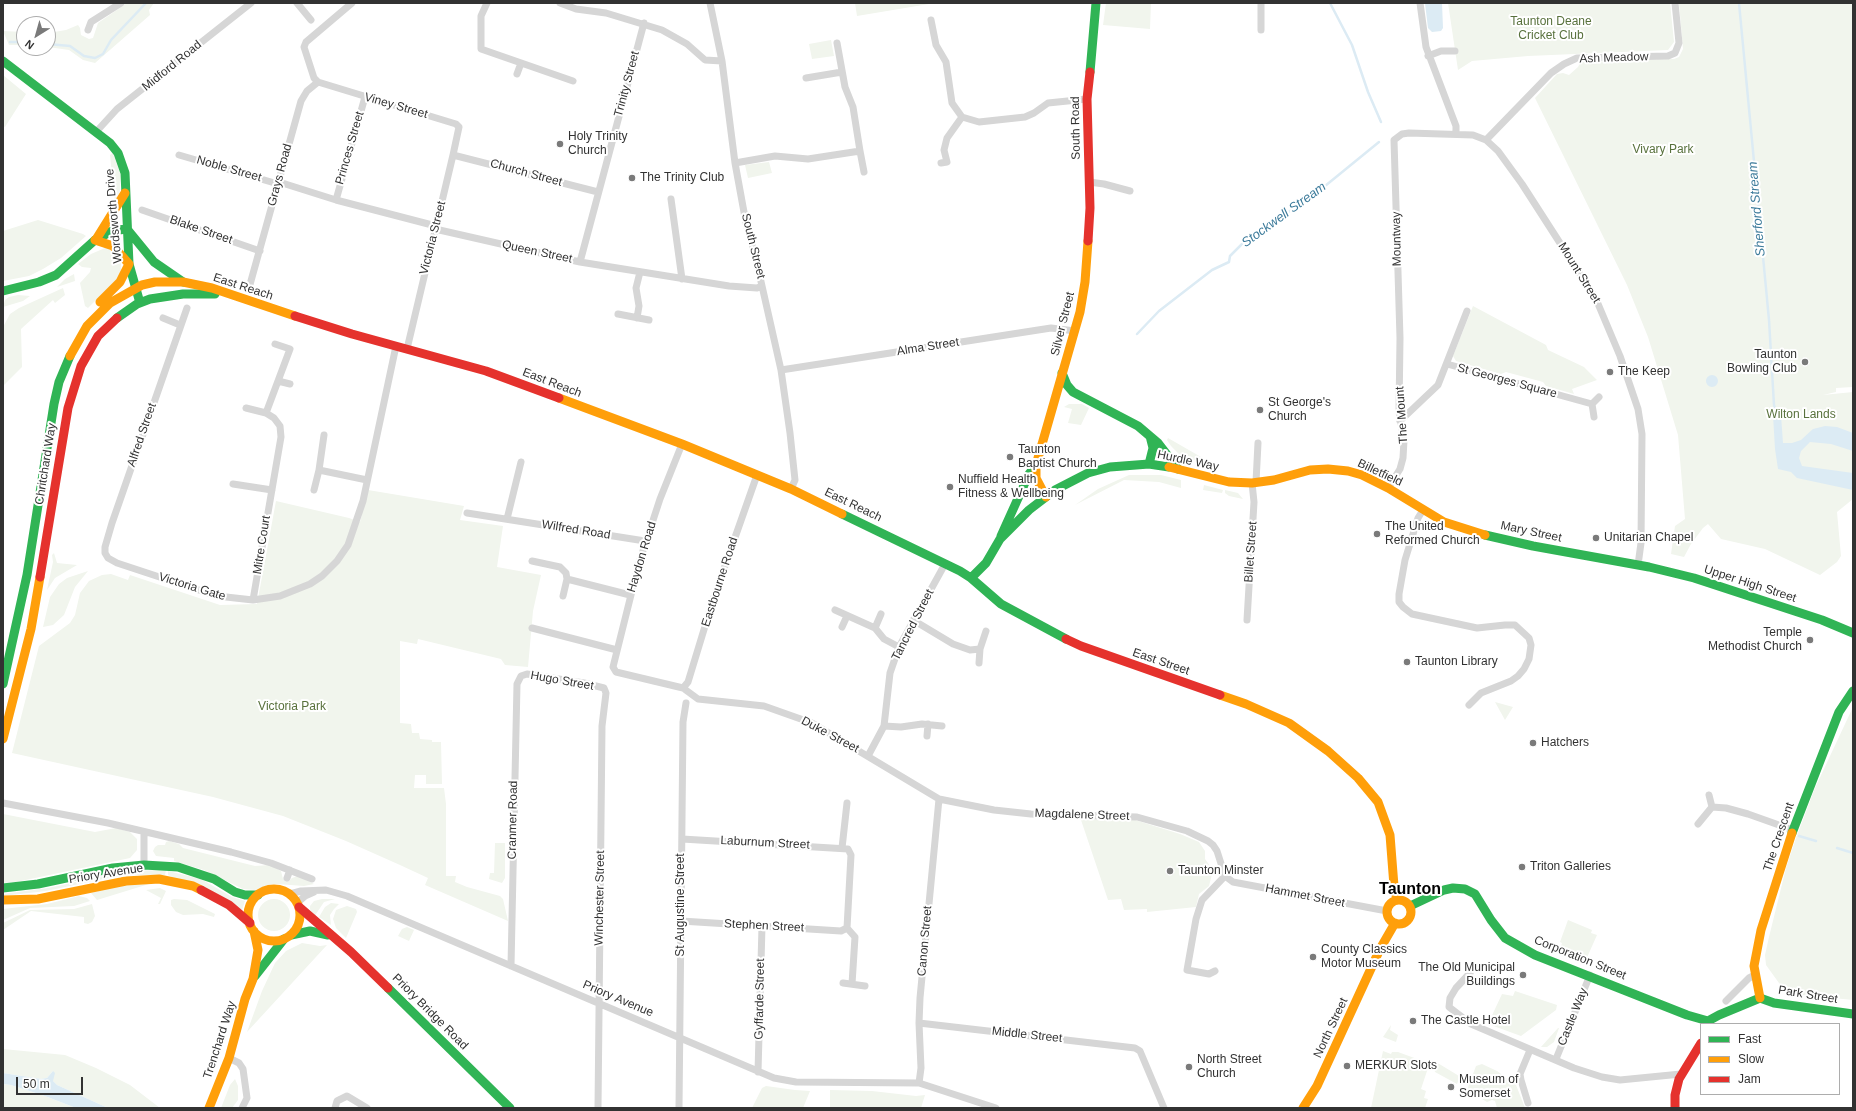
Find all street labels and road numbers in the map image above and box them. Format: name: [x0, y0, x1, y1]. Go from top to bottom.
street label: Midford Road: [139, 38, 205, 94]
street label: Trinity Street: [611, 50, 643, 118]
street label: Ash Meadow: [1579, 50, 1649, 66]
street label: Viney Street: [363, 90, 429, 122]
street label: South Road: [1068, 96, 1084, 160]
street label: Princes Street: [333, 110, 367, 186]
street label: Grays Road: [265, 142, 295, 208]
street label: Noble Street: [195, 153, 263, 185]
street label: Church Street: [488, 156, 564, 190]
street label: Wordsworth Drive: [103, 168, 125, 264]
street label: Victoria Street: [417, 200, 449, 276]
street label: South Street: [738, 212, 768, 280]
street label: Mountway: [1389, 212, 1405, 266]
street label: Blake Street: [168, 213, 234, 247]
street label: Queen Street: [501, 238, 573, 266]
street label: Mount Street: [1555, 240, 1603, 306]
street label: East Reach: [211, 271, 275, 303]
street label: Silver Street: [1048, 291, 1078, 357]
street label: Alma Street: [896, 335, 960, 359]
street label: St Georges Square: [1456, 361, 1558, 401]
street label: East Reach: [520, 365, 584, 401]
street label: The Mount: [1393, 386, 1411, 444]
street label: Alfred Street: [124, 401, 160, 469]
street label: Chritchard Way: [32, 422, 60, 506]
street label: Hurdle Way: [1156, 447, 1220, 475]
street label: Billetfield: [1355, 456, 1405, 490]
street label: East Reach: [822, 485, 884, 525]
street label: Mitre Court: [250, 515, 274, 575]
street label: Wilfred Road: [541, 517, 611, 543]
street label: Mary Street: [1499, 519, 1563, 545]
street label: Haydon Road: [624, 520, 660, 594]
street label: Billet Street: [1242, 521, 1260, 583]
street label: Eastbourne Road: [699, 535, 741, 629]
street label: Upper High Street: [1702, 562, 1798, 606]
street label: Victoria Gate: [157, 570, 227, 604]
street label: Tancred Street: [889, 587, 937, 663]
street label: East Street: [1131, 646, 1191, 678]
street label: Hugo Street: [529, 668, 595, 694]
street label: Duke Street: [799, 714, 861, 756]
street label: Cranmer Road: [505, 781, 521, 859]
street label: The Crescent: [1760, 801, 1798, 873]
street label: Magdalene Street: [1034, 806, 1130, 824]
street label: Laburnum Street: [720, 833, 810, 853]
street label: Winchester Street: [592, 850, 608, 946]
street label: St Augustine Street: [674, 853, 688, 957]
street label: Priory Avenue: [68, 861, 144, 887]
street label: Hammet Street: [1264, 881, 1346, 911]
street label: Canon Street: [915, 905, 935, 977]
street label: Stephen Street: [724, 917, 804, 935]
street label: Corporation Street: [1532, 933, 1628, 983]
street label: Gyffarde Street: [752, 958, 768, 1040]
street label: Priory Bridge Road: [389, 971, 471, 1053]
street label: Priory Avenue: [581, 978, 655, 1020]
street label: Park Street: [1777, 983, 1839, 1007]
street label: Castle Way: [1555, 986, 1591, 1048]
street label: North Street: [1311, 996, 1351, 1060]
street label: Trenchard Way: [201, 999, 239, 1081]
street label: Middle Street: [991, 1024, 1063, 1046]

